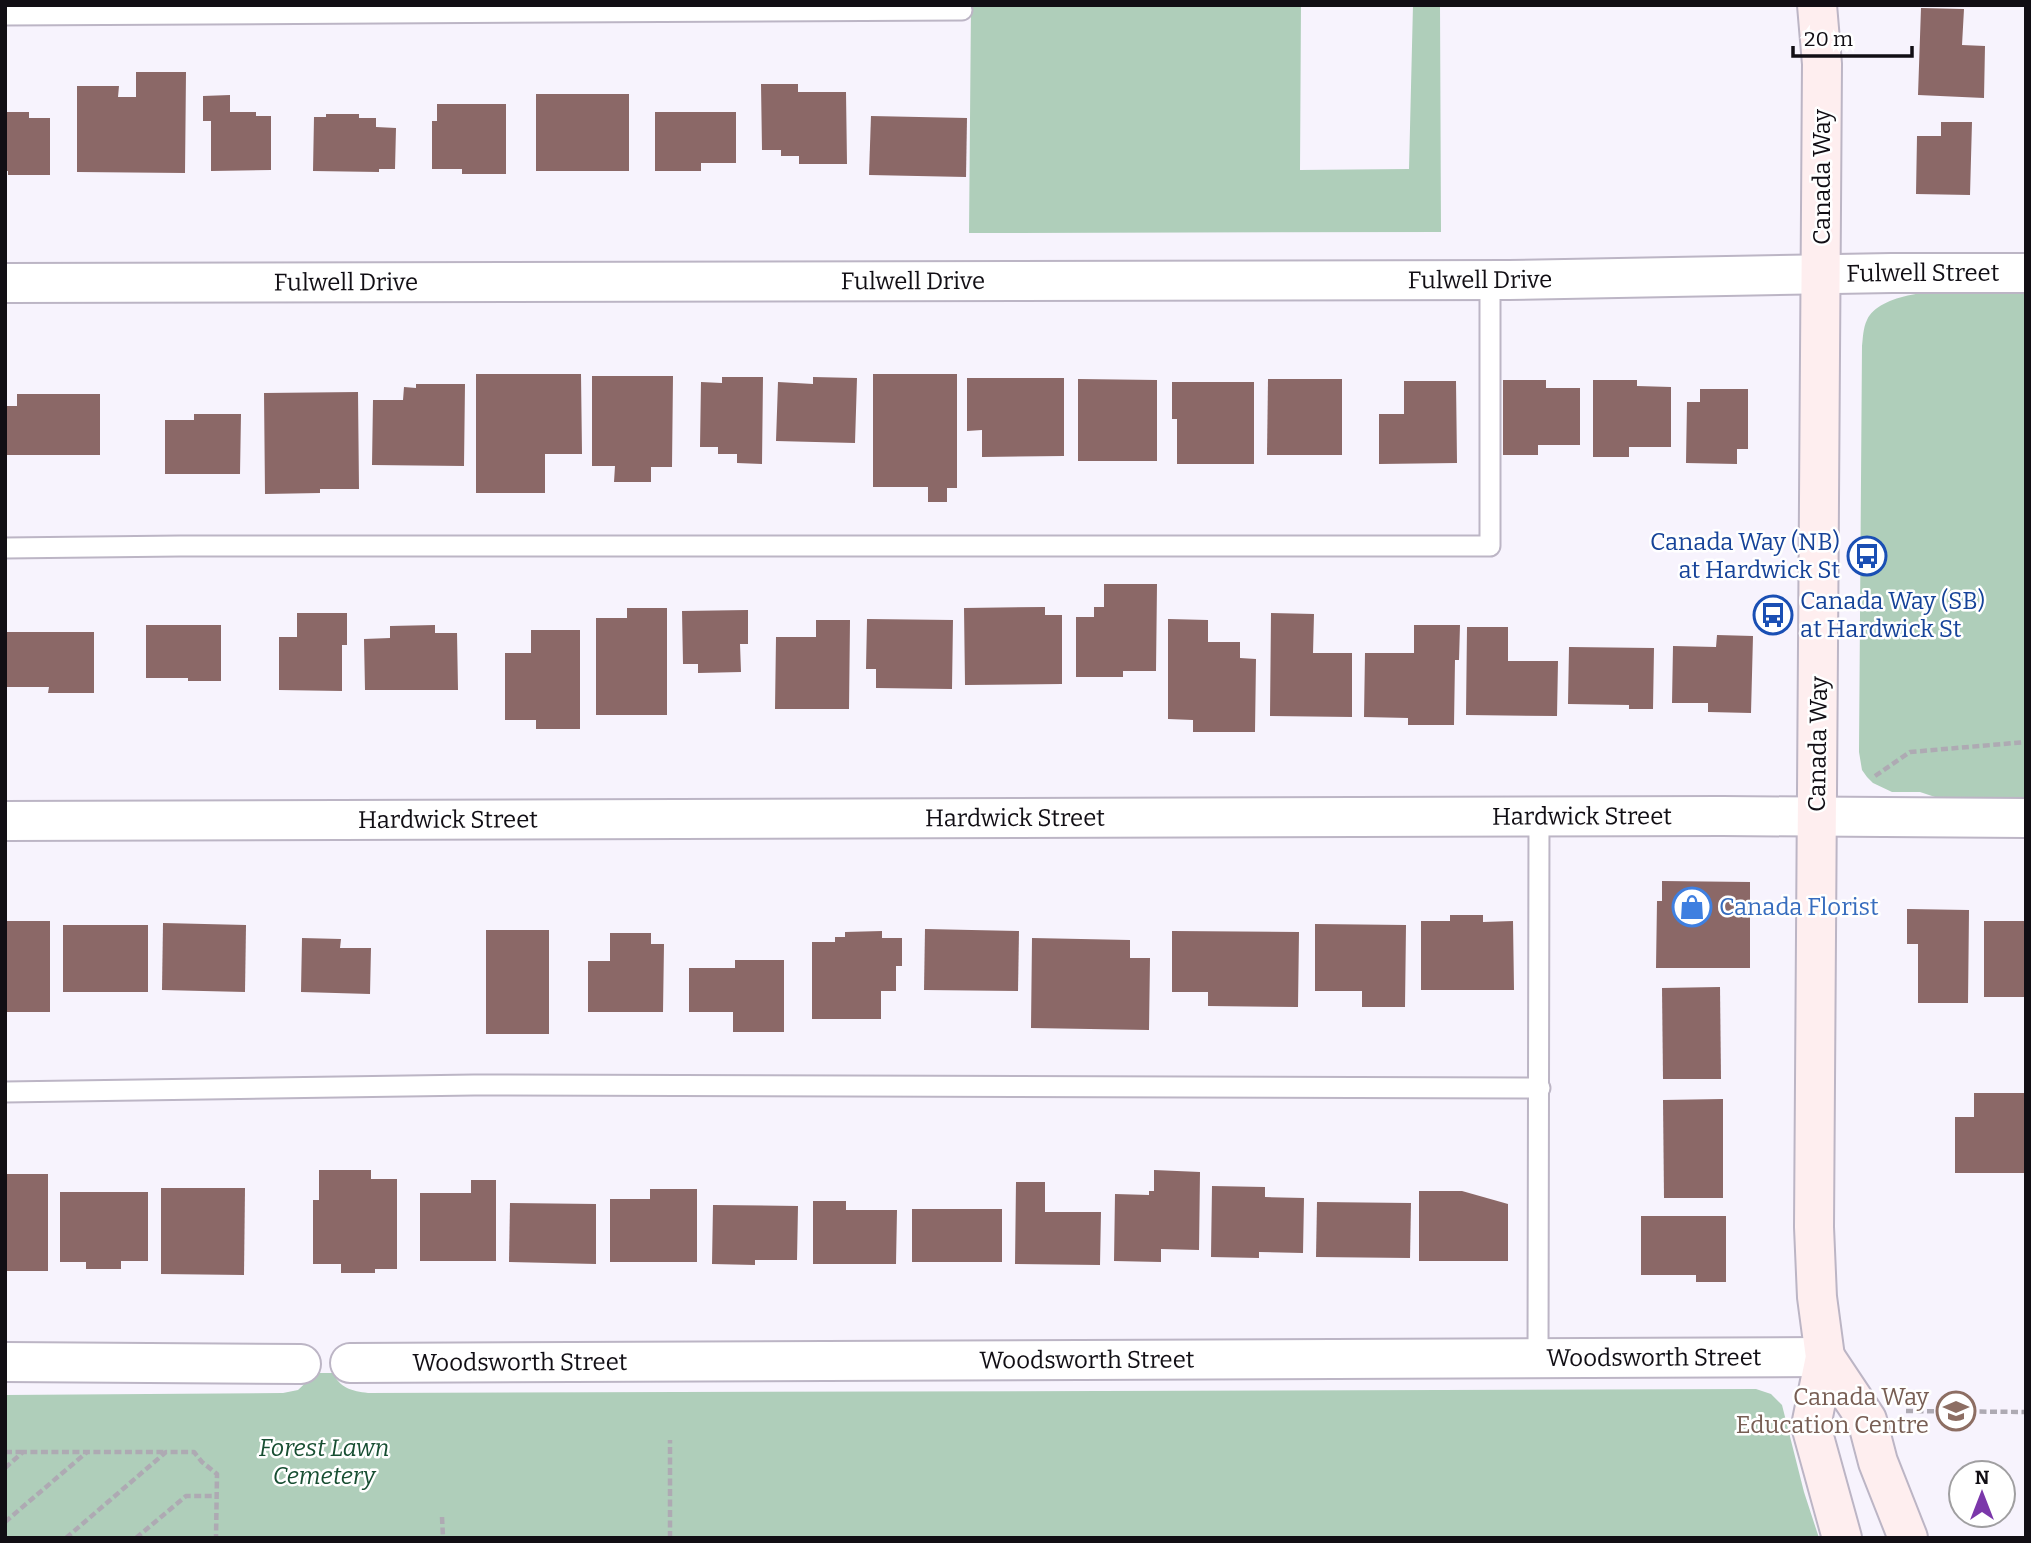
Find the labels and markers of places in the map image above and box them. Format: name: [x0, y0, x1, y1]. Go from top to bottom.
place label: Canada Way (NB) at Hardwick St: [1650, 528, 1840, 584]
bus stop icon: Canada Way (NB) at Hardwick St: [1846, 535, 1888, 577]
place label: Canada Way (SB) at Hardwick St: [1800, 587, 1985, 643]
bus stop icon: Canada Way (SB) at Hardwick St: [1752, 594, 1794, 636]
shop icon: Canada Florist: [1671, 886, 1713, 928]
place label: Canada Florist: [1719, 893, 1879, 921]
place label: Canada Way Education Centre: [1736, 1383, 1929, 1439]
school or university icon: Canada Way Education Centre: [1935, 1390, 1977, 1432]

